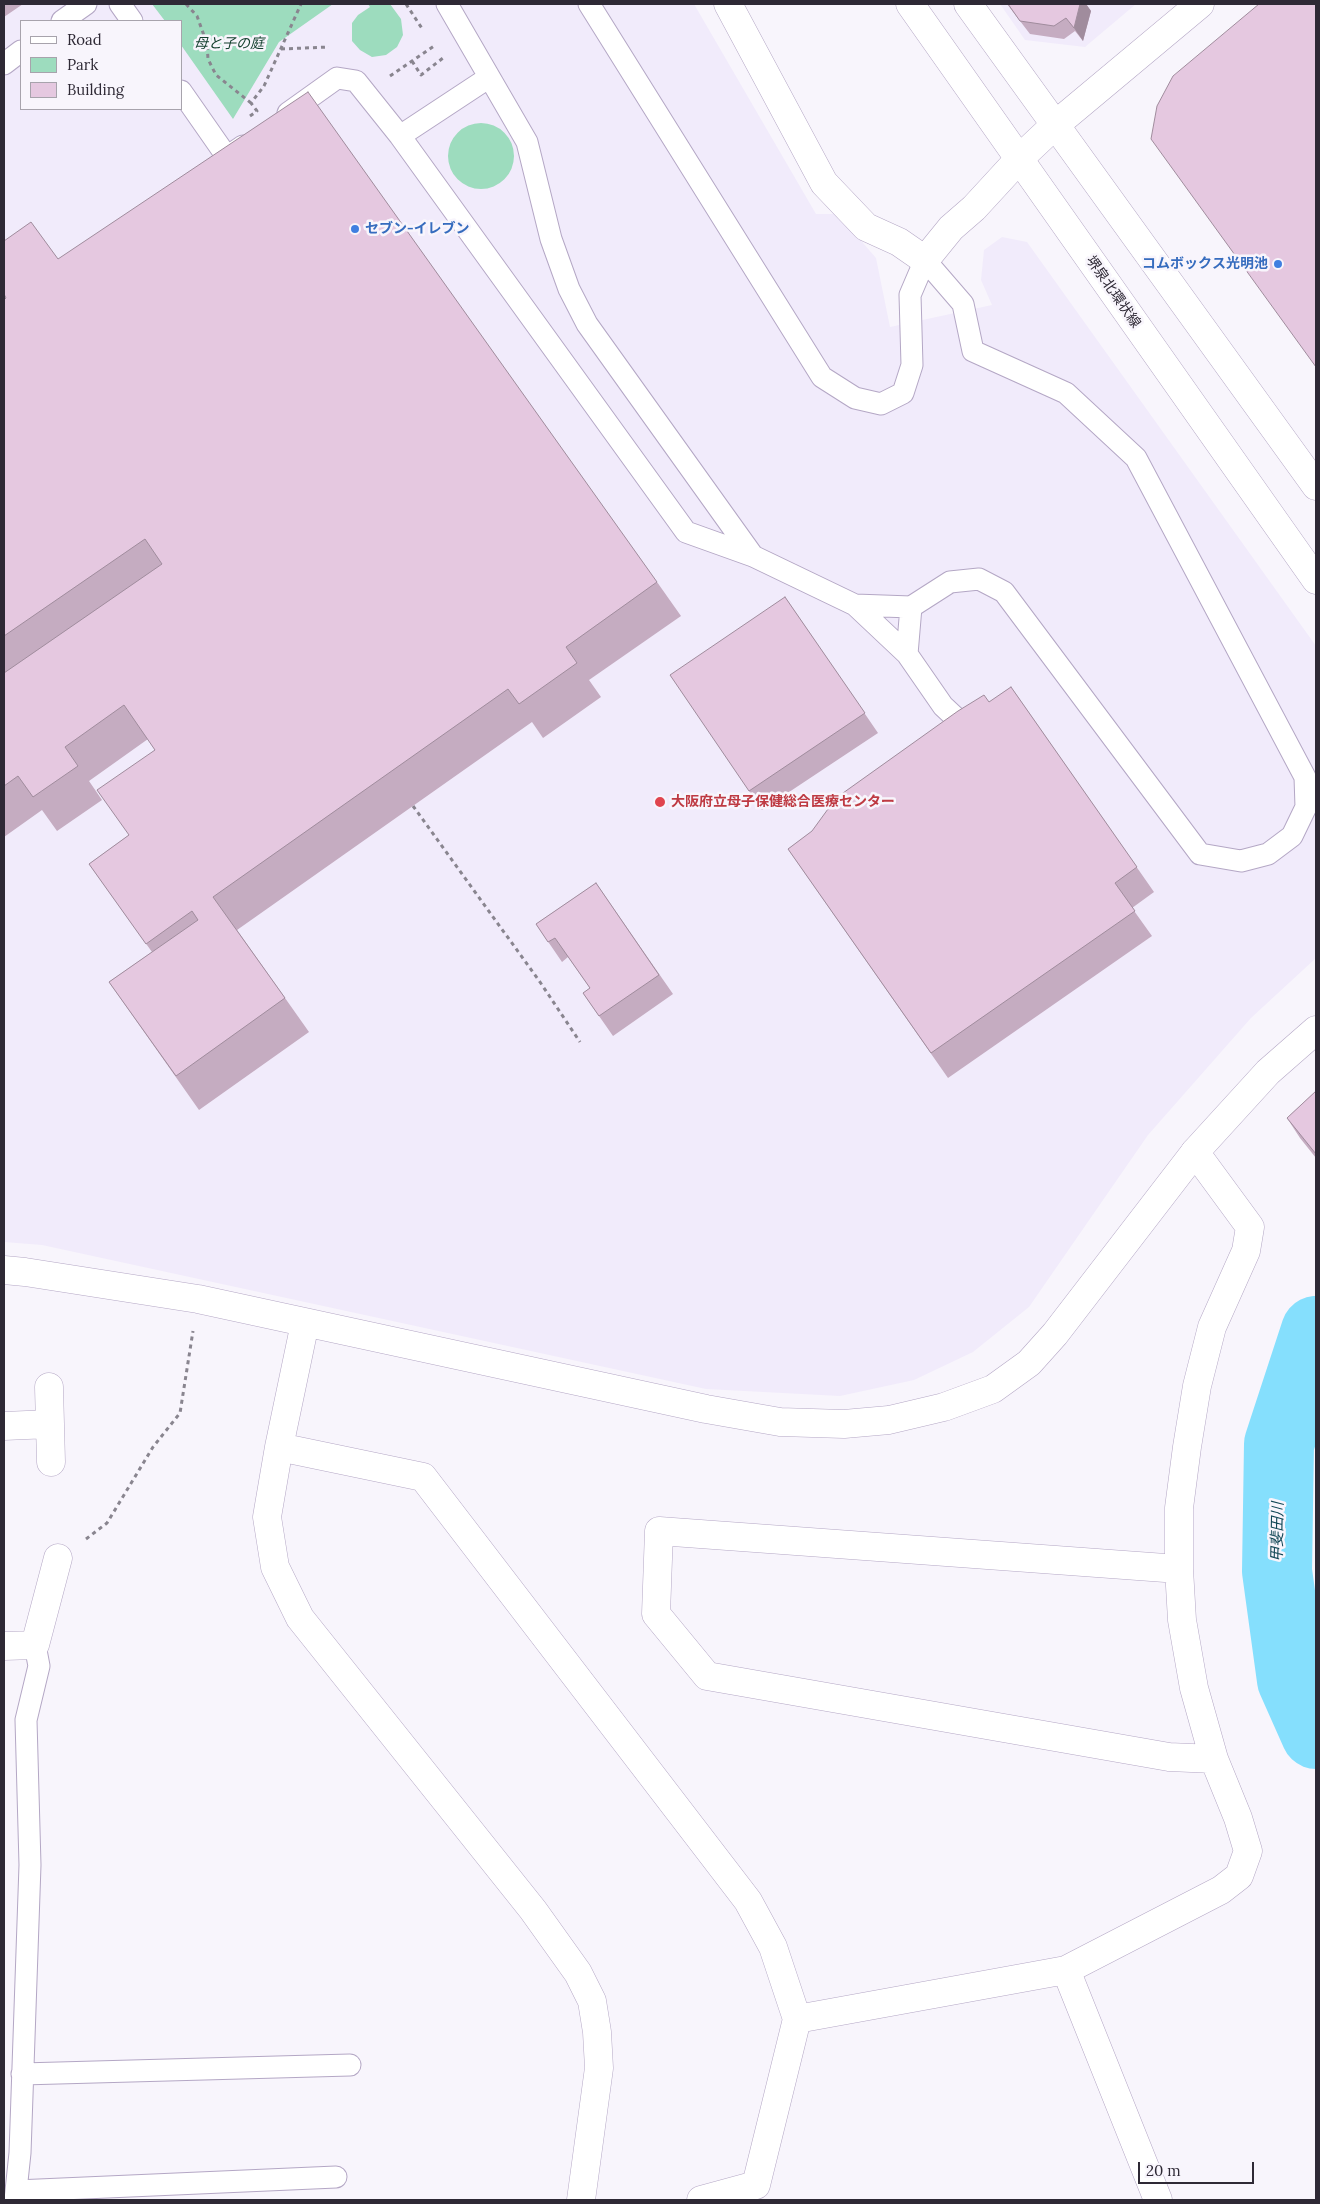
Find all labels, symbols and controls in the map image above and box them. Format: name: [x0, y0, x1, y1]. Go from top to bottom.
legend: [20, 20, 182, 110]
text: Road: [67, 30, 102, 49]
park label: 母と子の庭: [194, 36, 264, 52]
text: Park: [67, 55, 98, 74]
text: Building: [67, 80, 124, 99]
place label: セブン-イレブン: [365, 221, 470, 237]
marker: セブン-イレブン: [349, 223, 361, 235]
street label: 堺泉北環状線: [1082, 253, 1144, 331]
place label: コムボックス光明池: [1142, 256, 1268, 272]
marker: コムボックス光明池: [1272, 258, 1284, 270]
place label: 大阪府立母子保健総合医療センター: [671, 794, 895, 810]
marker: 大阪府立母子保健総合医療センター: [653, 795, 667, 809]
water label: 甲斐田川: [1268, 1502, 1288, 1562]
scale bar: [1140, 2152, 1256, 2184]
text: 20 m: [1146, 2161, 1181, 2180]

